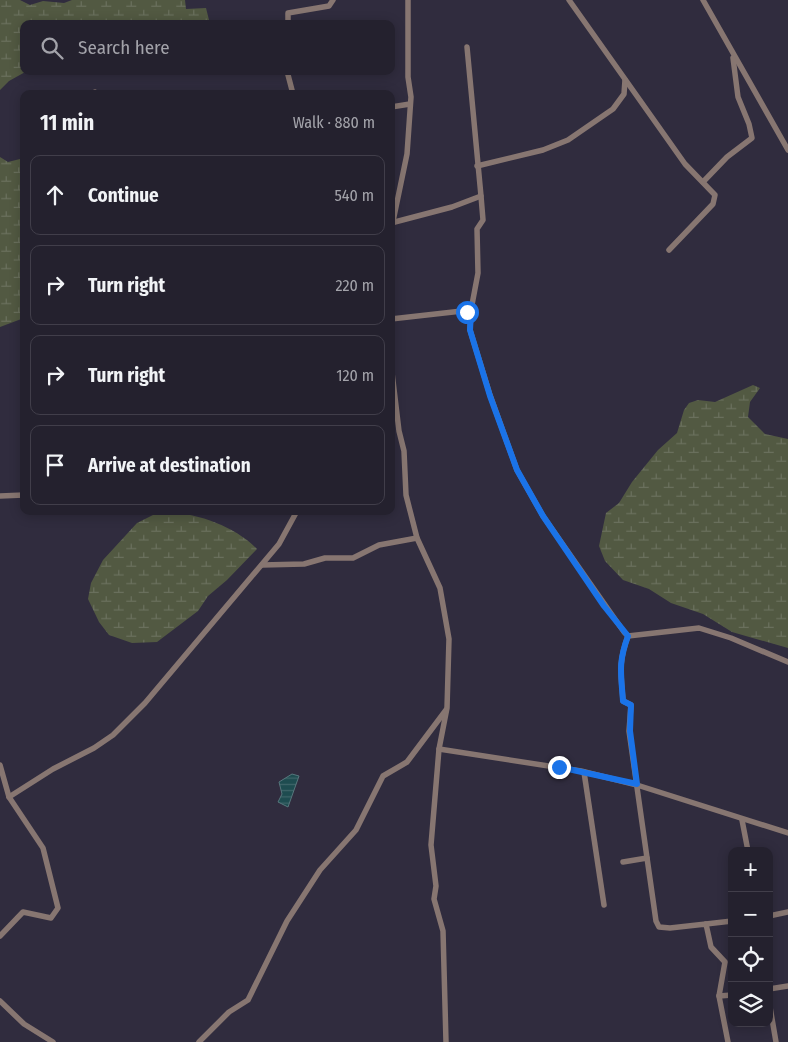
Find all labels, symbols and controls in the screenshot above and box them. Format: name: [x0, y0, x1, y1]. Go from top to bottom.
search box: [20, 20, 395, 75]
icon: search: [38, 34, 66, 62]
text: Search here: [78, 36, 170, 59]
text: 11 min: [40, 110, 94, 136]
text: Walk · 880 m: [293, 113, 375, 132]
icon: ahead: [41, 181, 69, 209]
text: Continue: [88, 184, 159, 207]
text: 540 m: [335, 186, 374, 205]
icon: right: [41, 271, 69, 299]
text: Turn right: [88, 274, 165, 297]
text: 220 m: [335, 276, 374, 295]
route start: [456, 301, 479, 324]
icon: right: [41, 361, 69, 389]
text: Turn right: [88, 364, 165, 387]
text: 120 m: [336, 366, 374, 385]
icon: arrive: [41, 451, 69, 479]
text: Arrive at destination: [88, 454, 251, 477]
route end: [548, 756, 571, 779]
map controls: [728, 847, 773, 1027]
button: +: [728, 847, 773, 892]
button: −: [728, 892, 773, 937]
button: locate: [728, 937, 773, 982]
button: layers: [728, 982, 773, 1027]

